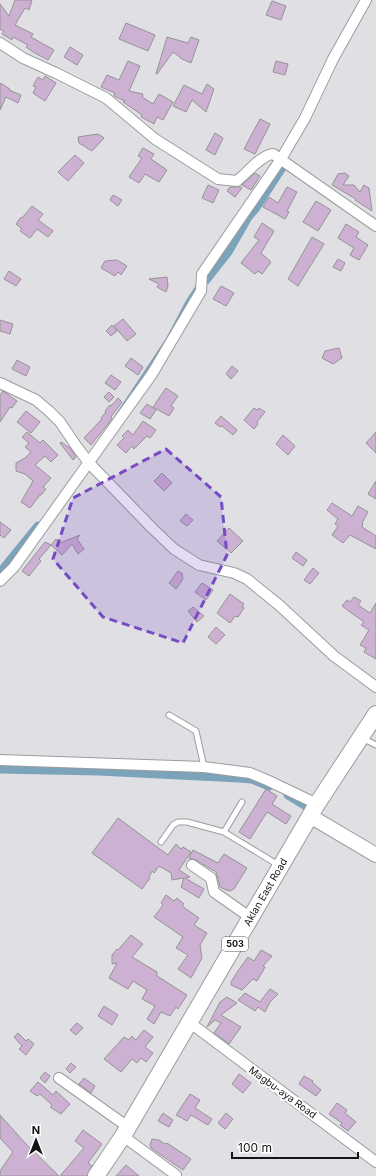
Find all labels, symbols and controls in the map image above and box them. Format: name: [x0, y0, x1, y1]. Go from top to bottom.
street label: Aklan East Road: [241, 856, 289, 928]
road number: 503: [222, 937, 248, 951]
street label: Magbu-aya Road: [247, 1063, 319, 1121]
north arrow: [16, 1120, 56, 1160]
text: N: [32, 1123, 40, 1137]
scale bar: [232, 1134, 358, 1160]
text: 100 m: [238, 1140, 272, 1155]

